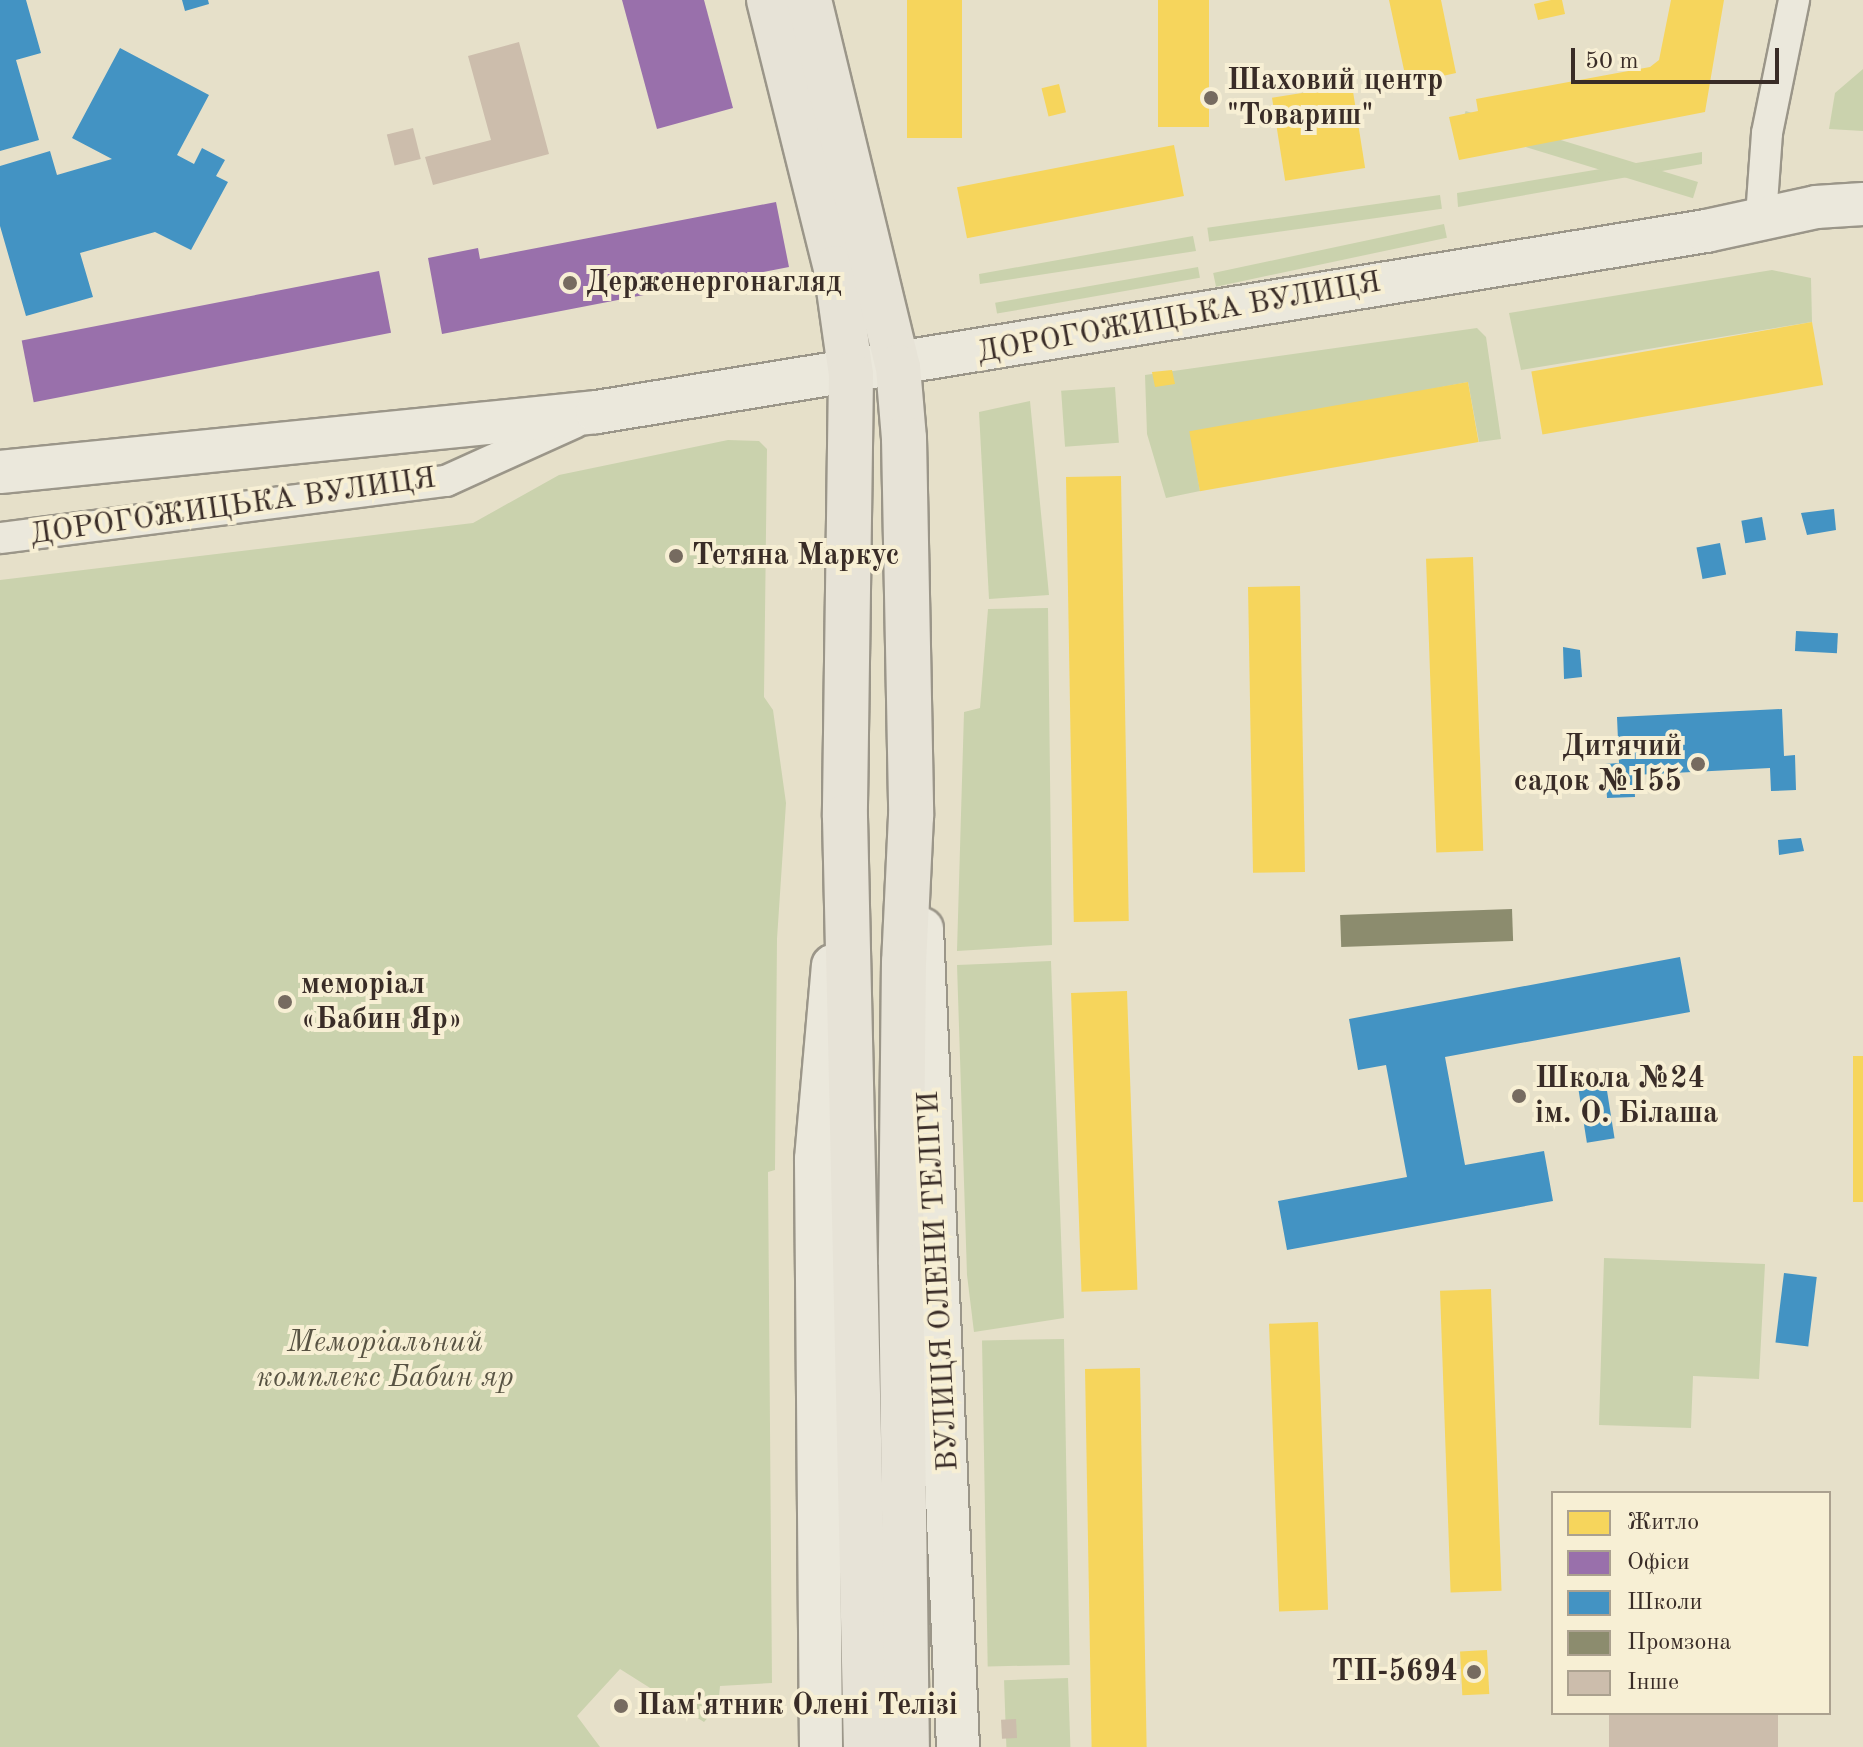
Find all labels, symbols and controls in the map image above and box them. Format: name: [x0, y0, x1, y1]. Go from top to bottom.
scale bar: [1575, 32, 1783, 82]
text: 50 m: [1585, 50, 1639, 74]
place label: Шаховий центр "Товариш": [1227, 63, 1443, 134]
marker: Шаховий центр "Товариш": [1202, 89, 1220, 107]
place label: Держенергонагляд: [586, 265, 842, 301]
street label: ДОРОГОЖИЦЬКА ВУЛИЦЯ: [974, 265, 1384, 371]
marker: Держенергонагляд: [561, 274, 579, 292]
street label: ДОРОГОЖИЦЬКА ВУЛИЦЯ: [28, 461, 438, 553]
place label: Тетяна Маркус: [692, 538, 900, 574]
marker: Тетяна Маркус: [667, 547, 685, 565]
place label: Дитячий садок №155: [1514, 729, 1682, 800]
marker: Дитячий садок №155: [1689, 755, 1707, 773]
place label: меморіал «Бабин Яр»: [301, 967, 462, 1038]
marker: меморіал «Бабин Яр»: [276, 993, 294, 1011]
place label: Школа №24 ім. О. Білаша: [1535, 1061, 1718, 1132]
marker: Школа №24 ім. О. Білаша: [1510, 1087, 1528, 1105]
street label: ВУЛИЦЯ ОЛЕНИ ТЕЛІГИ: [911, 1090, 967, 1472]
park label: Меморіальний комплекс Бабин яр: [256, 1325, 514, 1396]
legend: [1551, 1491, 1831, 1715]
text: Житло: [1627, 1511, 1699, 1535]
text: Офіси: [1627, 1551, 1690, 1575]
text: Школи: [1627, 1591, 1702, 1615]
text: Промзона: [1627, 1631, 1731, 1655]
place label: ТП-5694: [1331, 1654, 1458, 1690]
marker: ТП-5694: [1465, 1663, 1483, 1681]
text: Інше: [1627, 1671, 1679, 1695]
place label: Пам'ятник Олені Телізі: [637, 1688, 958, 1724]
marker: Пам'ятник Олені Телізі: [612, 1697, 630, 1715]

